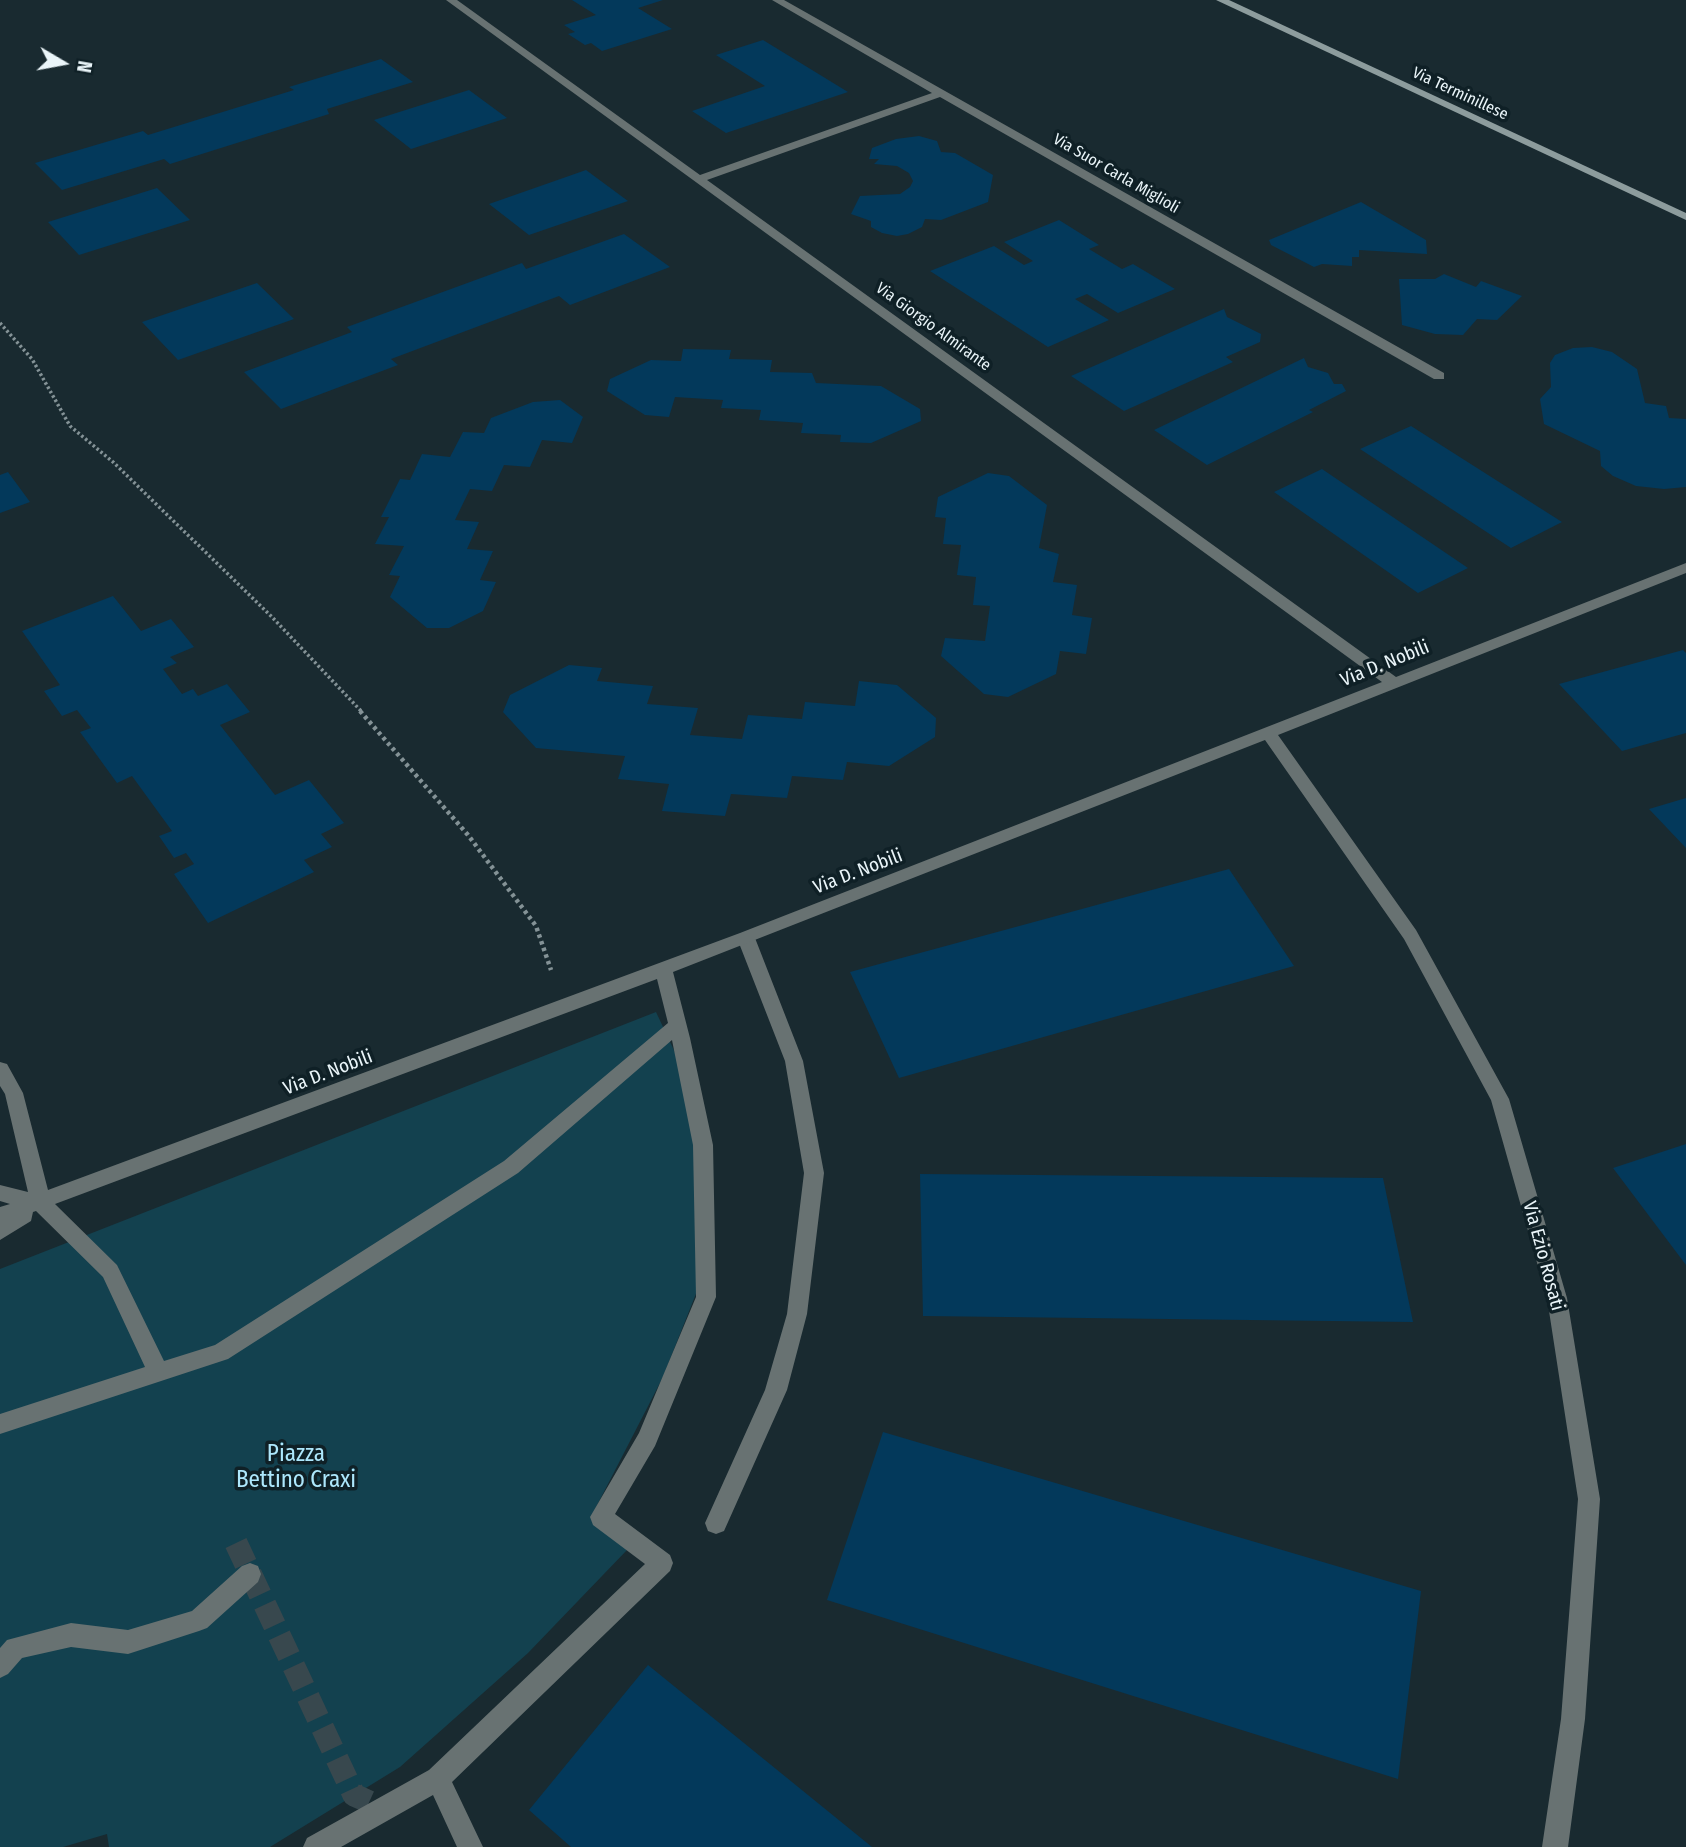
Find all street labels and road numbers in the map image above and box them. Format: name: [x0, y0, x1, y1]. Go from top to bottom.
street label: Via Terminillese: [1409, 63, 1511, 125]
street label: Via Suor Carla Miglioli: [1049, 130, 1183, 218]
street label: Via Giorgio Almirante: [872, 279, 994, 375]
street label: Via D. Nobili: [1337, 636, 1433, 692]
street label: Via D. Nobili: [810, 845, 906, 899]
street label: Via D. Nobili: [280, 1046, 376, 1100]
street label: Via Ezio Rosati: [1517, 1199, 1569, 1313]

